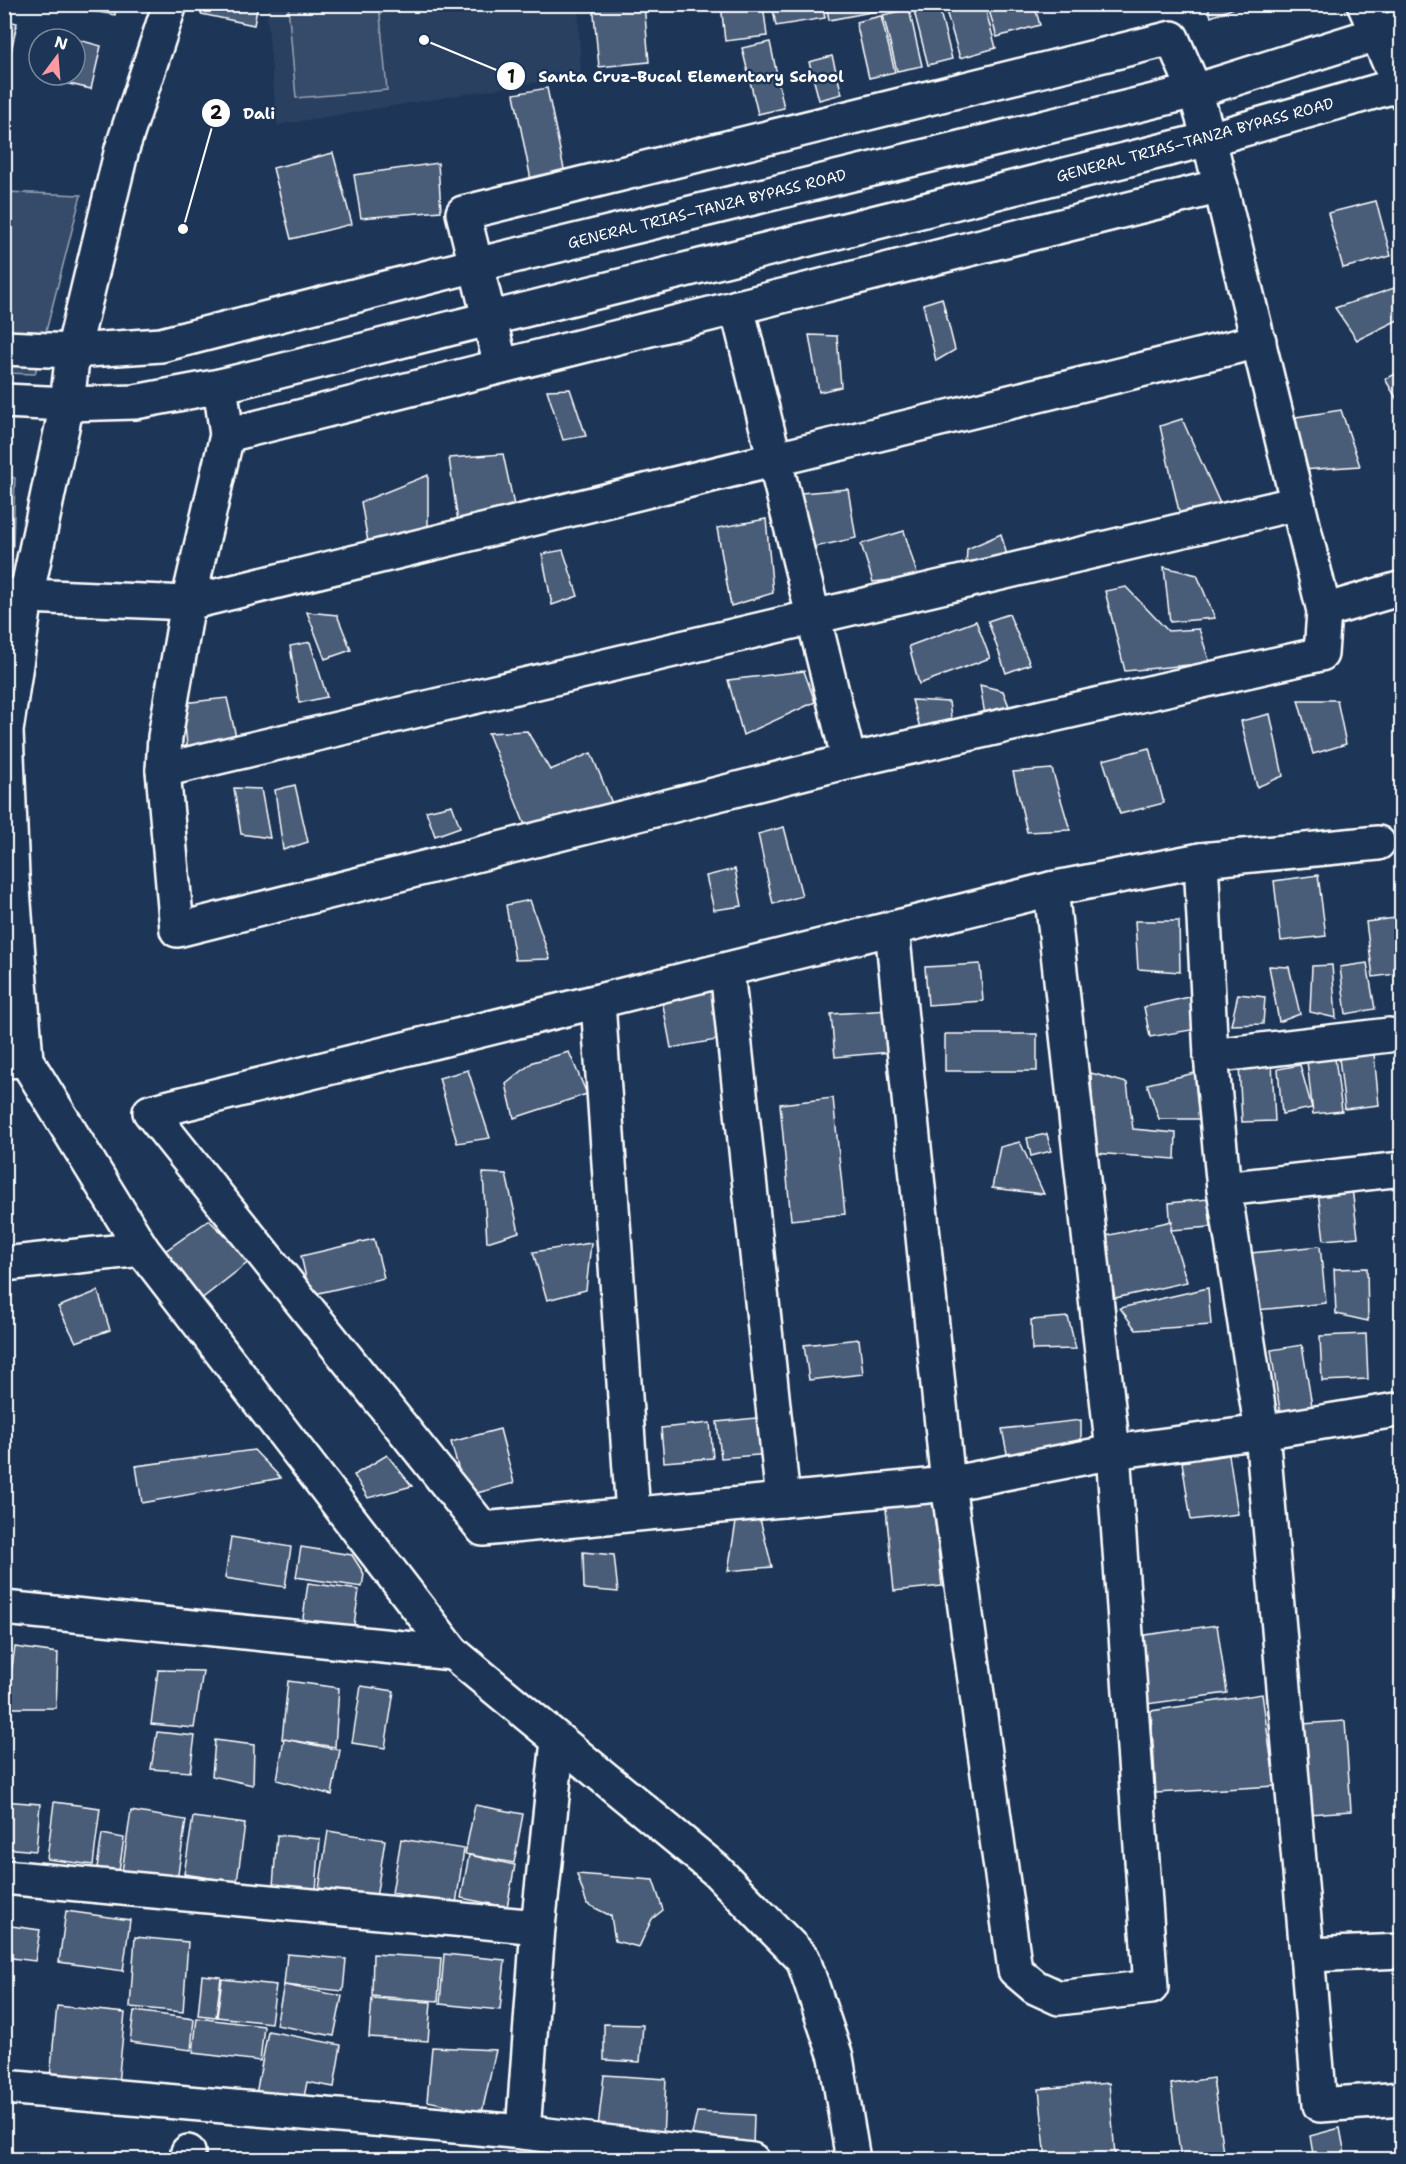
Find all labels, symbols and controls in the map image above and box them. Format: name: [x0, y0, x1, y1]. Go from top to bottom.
north arrow: [27, 27, 87, 87]
text: N: [52, 31, 70, 55]
callout: Santa Cruz-Bucal Elementary School: [496, 59, 856, 93]
text: 1: [507, 65, 515, 89]
text: Santa Cruz-Bucal Elementary School: [538, 66, 844, 87]
street label: GENERAL TRIAS–TANZA BYPASS ROAD: [1054, 93, 1336, 187]
callout: Dali: [201, 96, 287, 130]
text: 2: [210, 101, 223, 125]
text: Dali: [243, 103, 275, 124]
street label: GENERAL TRIAS–TANZA BYPASS ROAD: [566, 165, 849, 253]

